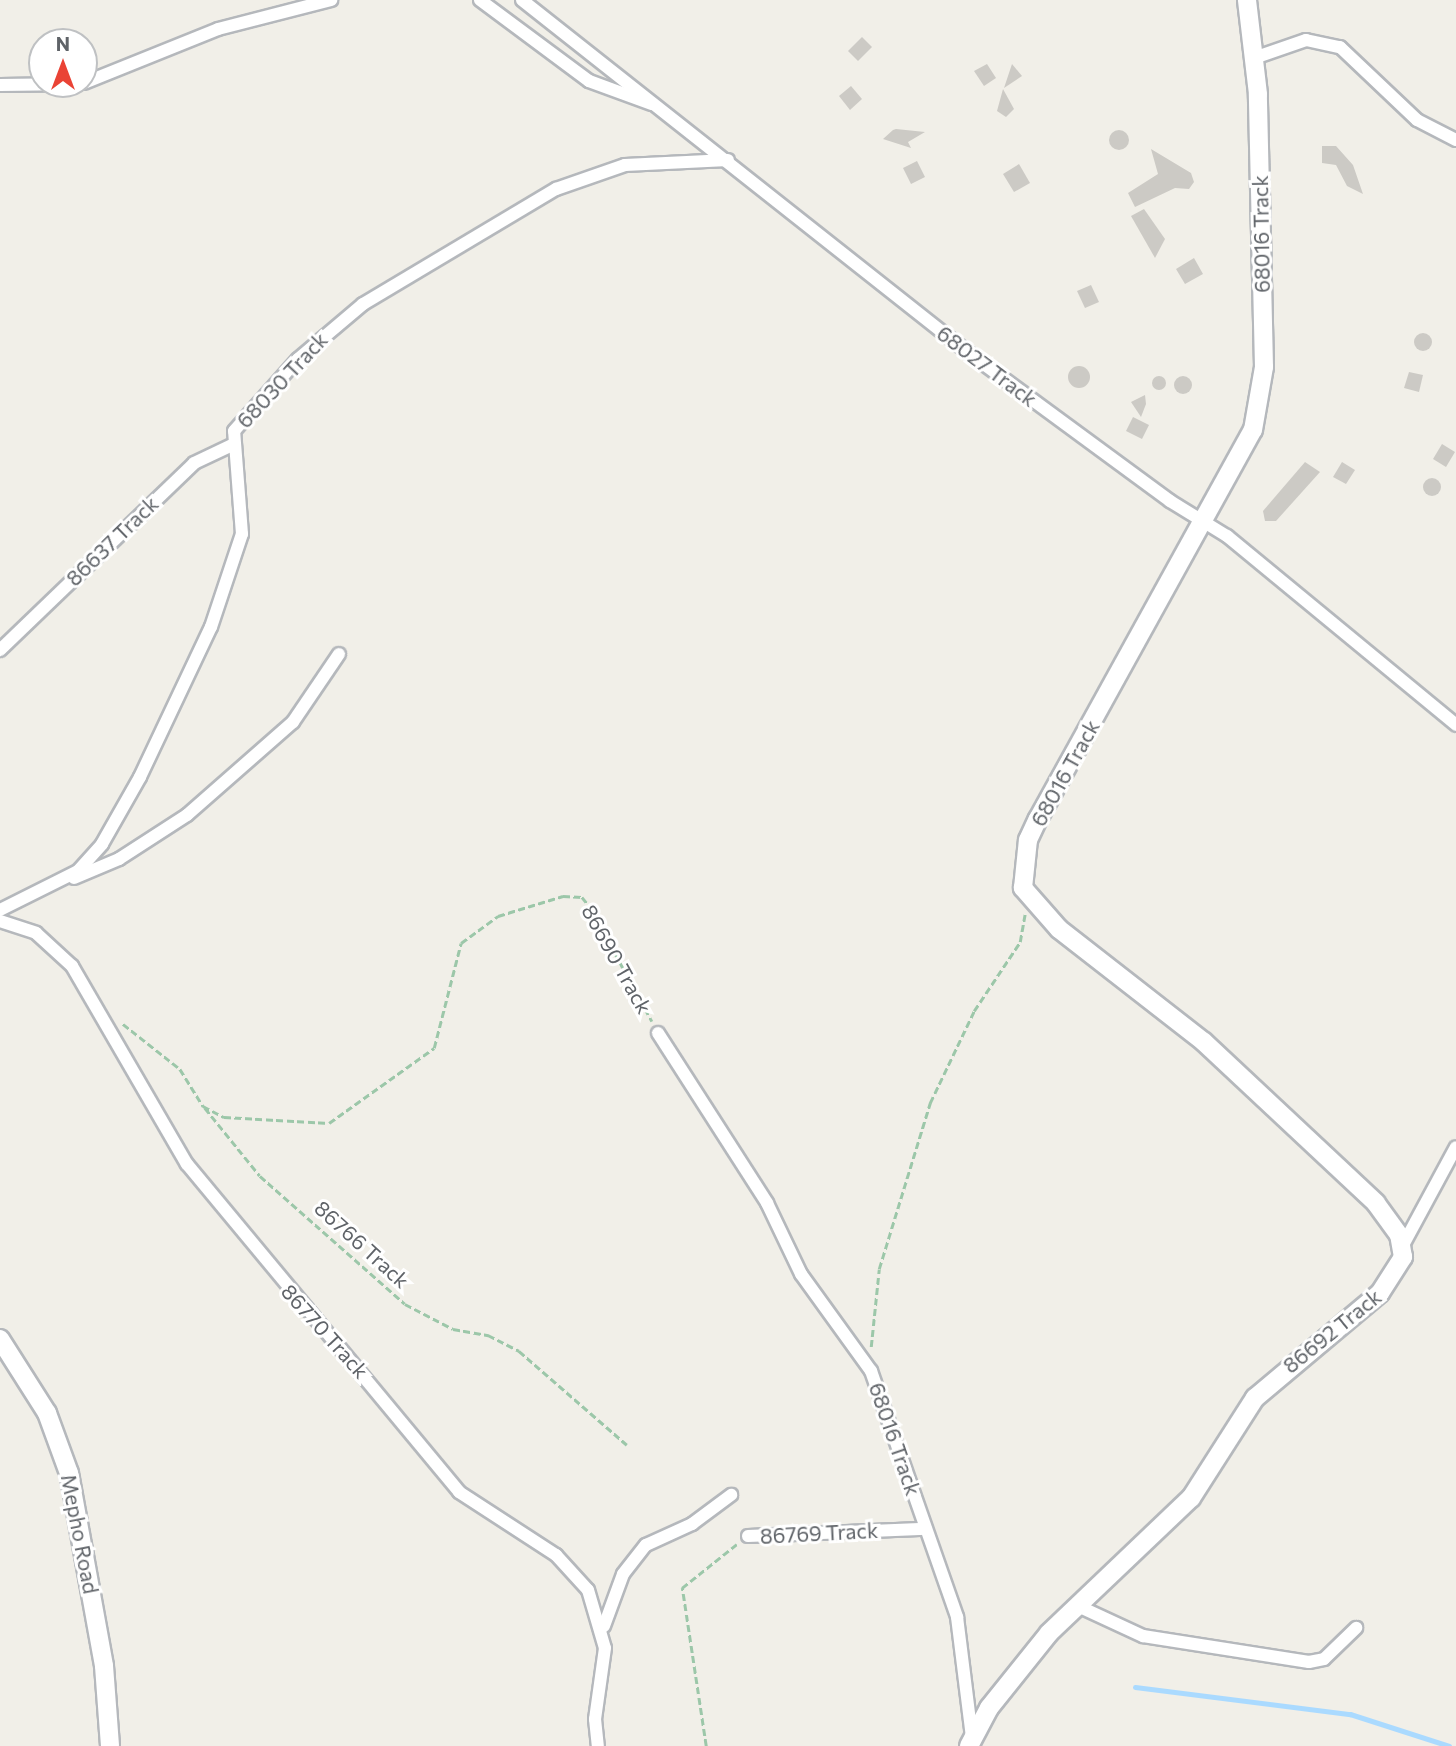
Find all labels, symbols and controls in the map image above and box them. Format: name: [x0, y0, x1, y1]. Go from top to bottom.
north arrow: [28, 28, 98, 98]
text: N: [56, 32, 70, 55]
street label: 68016 Track: [1247, 175, 1275, 293]
street label: 68027 Track: [932, 320, 1042, 412]
street label: 68030 Track: [231, 327, 333, 433]
street label: 86637 Track: [61, 491, 163, 591]
street label: 68016 Track: [1025, 715, 1105, 831]
street label: 86690 Track: [577, 900, 657, 1018]
street label: 86766 Track: [310, 1195, 414, 1293]
street label: 86770 Track: [276, 1279, 374, 1383]
street label: 86692 Track: [1278, 1284, 1386, 1378]
street label: 68016 Track: [864, 1379, 926, 1499]
street label: Mepho Road: [56, 1472, 104, 1596]
street label: 86769 Track: [759, 1517, 879, 1549]

